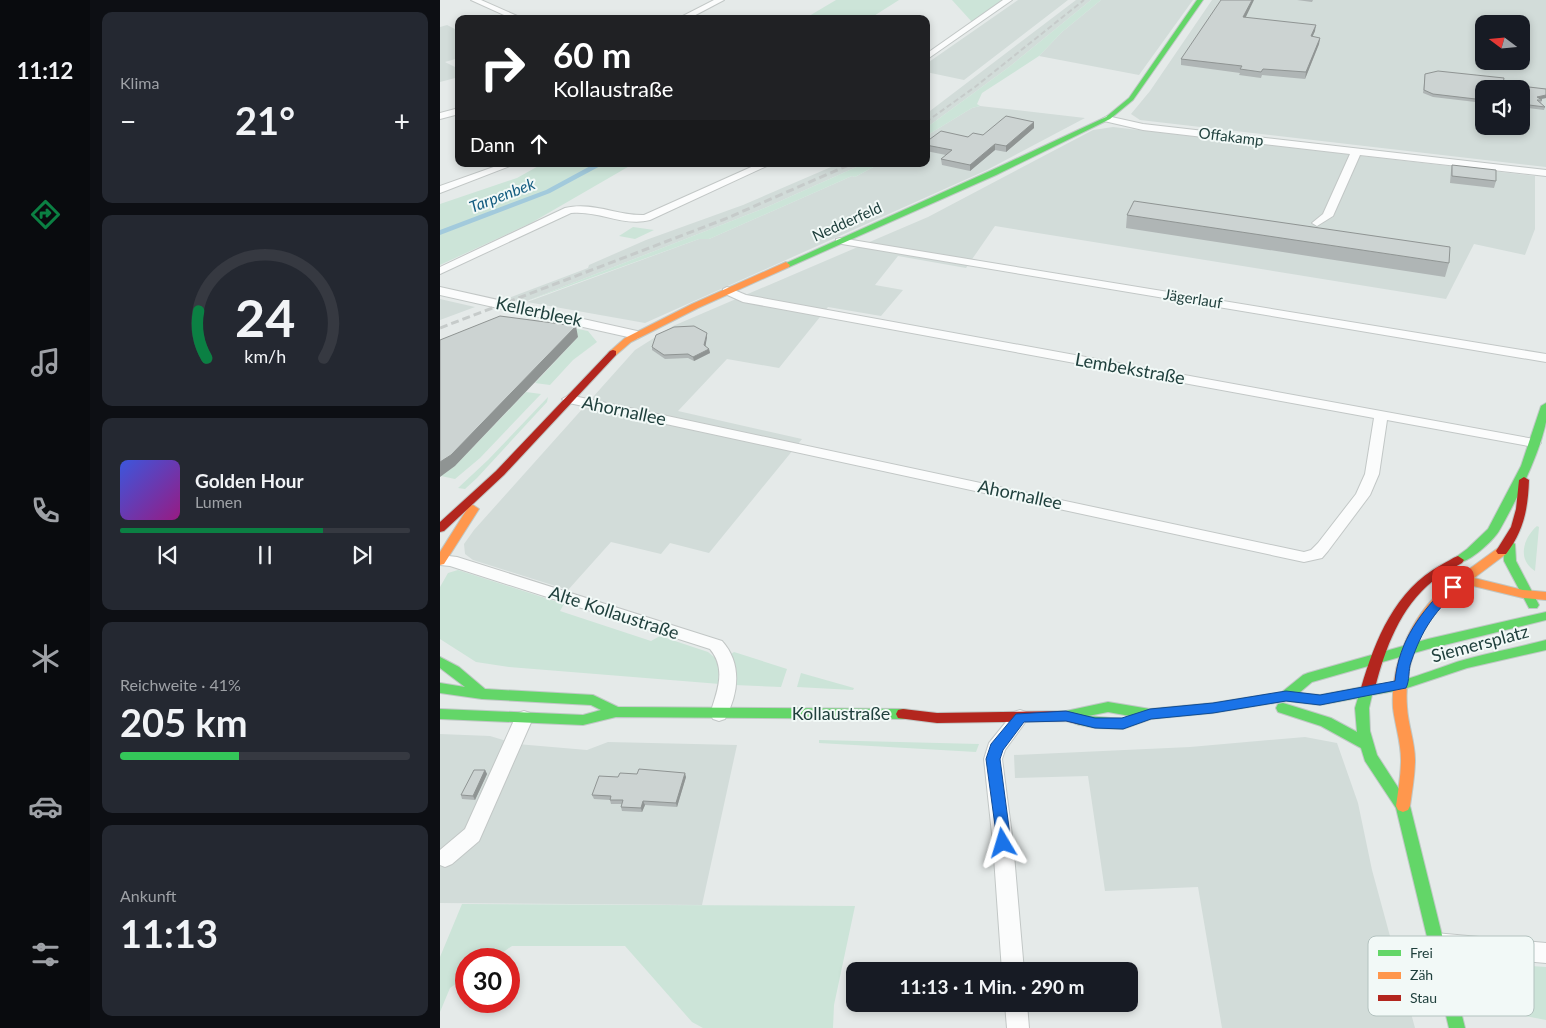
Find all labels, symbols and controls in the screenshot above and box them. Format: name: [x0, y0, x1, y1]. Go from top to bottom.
north arrow: [1475, 15, 1530, 70]
map controls: [1475, 15, 1530, 135]
text: 60 m: [553, 33, 631, 75]
icon: right: [470, 35, 535, 100]
text: 11:12: [17, 57, 73, 84]
text: Klima: [120, 73, 159, 92]
text: Kollaustraße: [553, 75, 673, 102]
button: sound: [1475, 80, 1530, 135]
text: 21°: [235, 97, 295, 143]
text: −: [120, 104, 136, 138]
text: +: [394, 104, 410, 138]
street label: Offakamp: [1198, 123, 1265, 149]
icon: ahead: [525, 130, 553, 158]
text: Dann: [470, 133, 515, 156]
water label: Tarpenbek: [466, 173, 538, 216]
icon: directions: [28, 197, 63, 232]
street label: Nedderfeld: [809, 198, 884, 244]
street label: Jägerlauf: [1163, 284, 1225, 312]
text: 24: [235, 286, 295, 348]
street label: Kellerbleek: [494, 291, 585, 331]
icon: music: [28, 345, 63, 380]
text: km/h: [244, 345, 286, 367]
street label: Lembekstraße: [1074, 348, 1187, 389]
street label: Ahornallee: [580, 390, 668, 430]
text: Golden Hour: [195, 469, 304, 492]
street label: Ahornallee: [976, 474, 1064, 514]
text: Lumen: [195, 492, 242, 511]
icon: phone: [28, 493, 63, 528]
icon: previous: [154, 541, 182, 569]
icon: pause: [251, 541, 279, 569]
icon: next: [348, 541, 376, 569]
pin: [1432, 566, 1474, 608]
icon: arrive: [1439, 573, 1467, 601]
street label: Alte Kollaustraße: [547, 581, 682, 643]
street label: Siemersplatz: [1429, 619, 1531, 667]
icon: climate: [28, 641, 63, 676]
text: Reichweite · 41%: [120, 675, 241, 694]
text: 205 km: [120, 699, 248, 745]
street label: Kollaustraße: [792, 702, 890, 724]
icon: car: [28, 789, 63, 824]
position arrow: [976, 816, 1028, 868]
text: Ankunft: [120, 886, 177, 905]
text: 11:13: [120, 910, 218, 956]
legend: [1368, 936, 1534, 1016]
icon: filters: [28, 937, 63, 972]
text: Frei: [1410, 944, 1433, 961]
speed limit sign: 30: [455, 948, 520, 1013]
text: Zäh: [1410, 966, 1433, 983]
text: 11:13 · 1 Min. · 290 m: [900, 975, 1084, 998]
text: Stau: [1410, 989, 1437, 1006]

